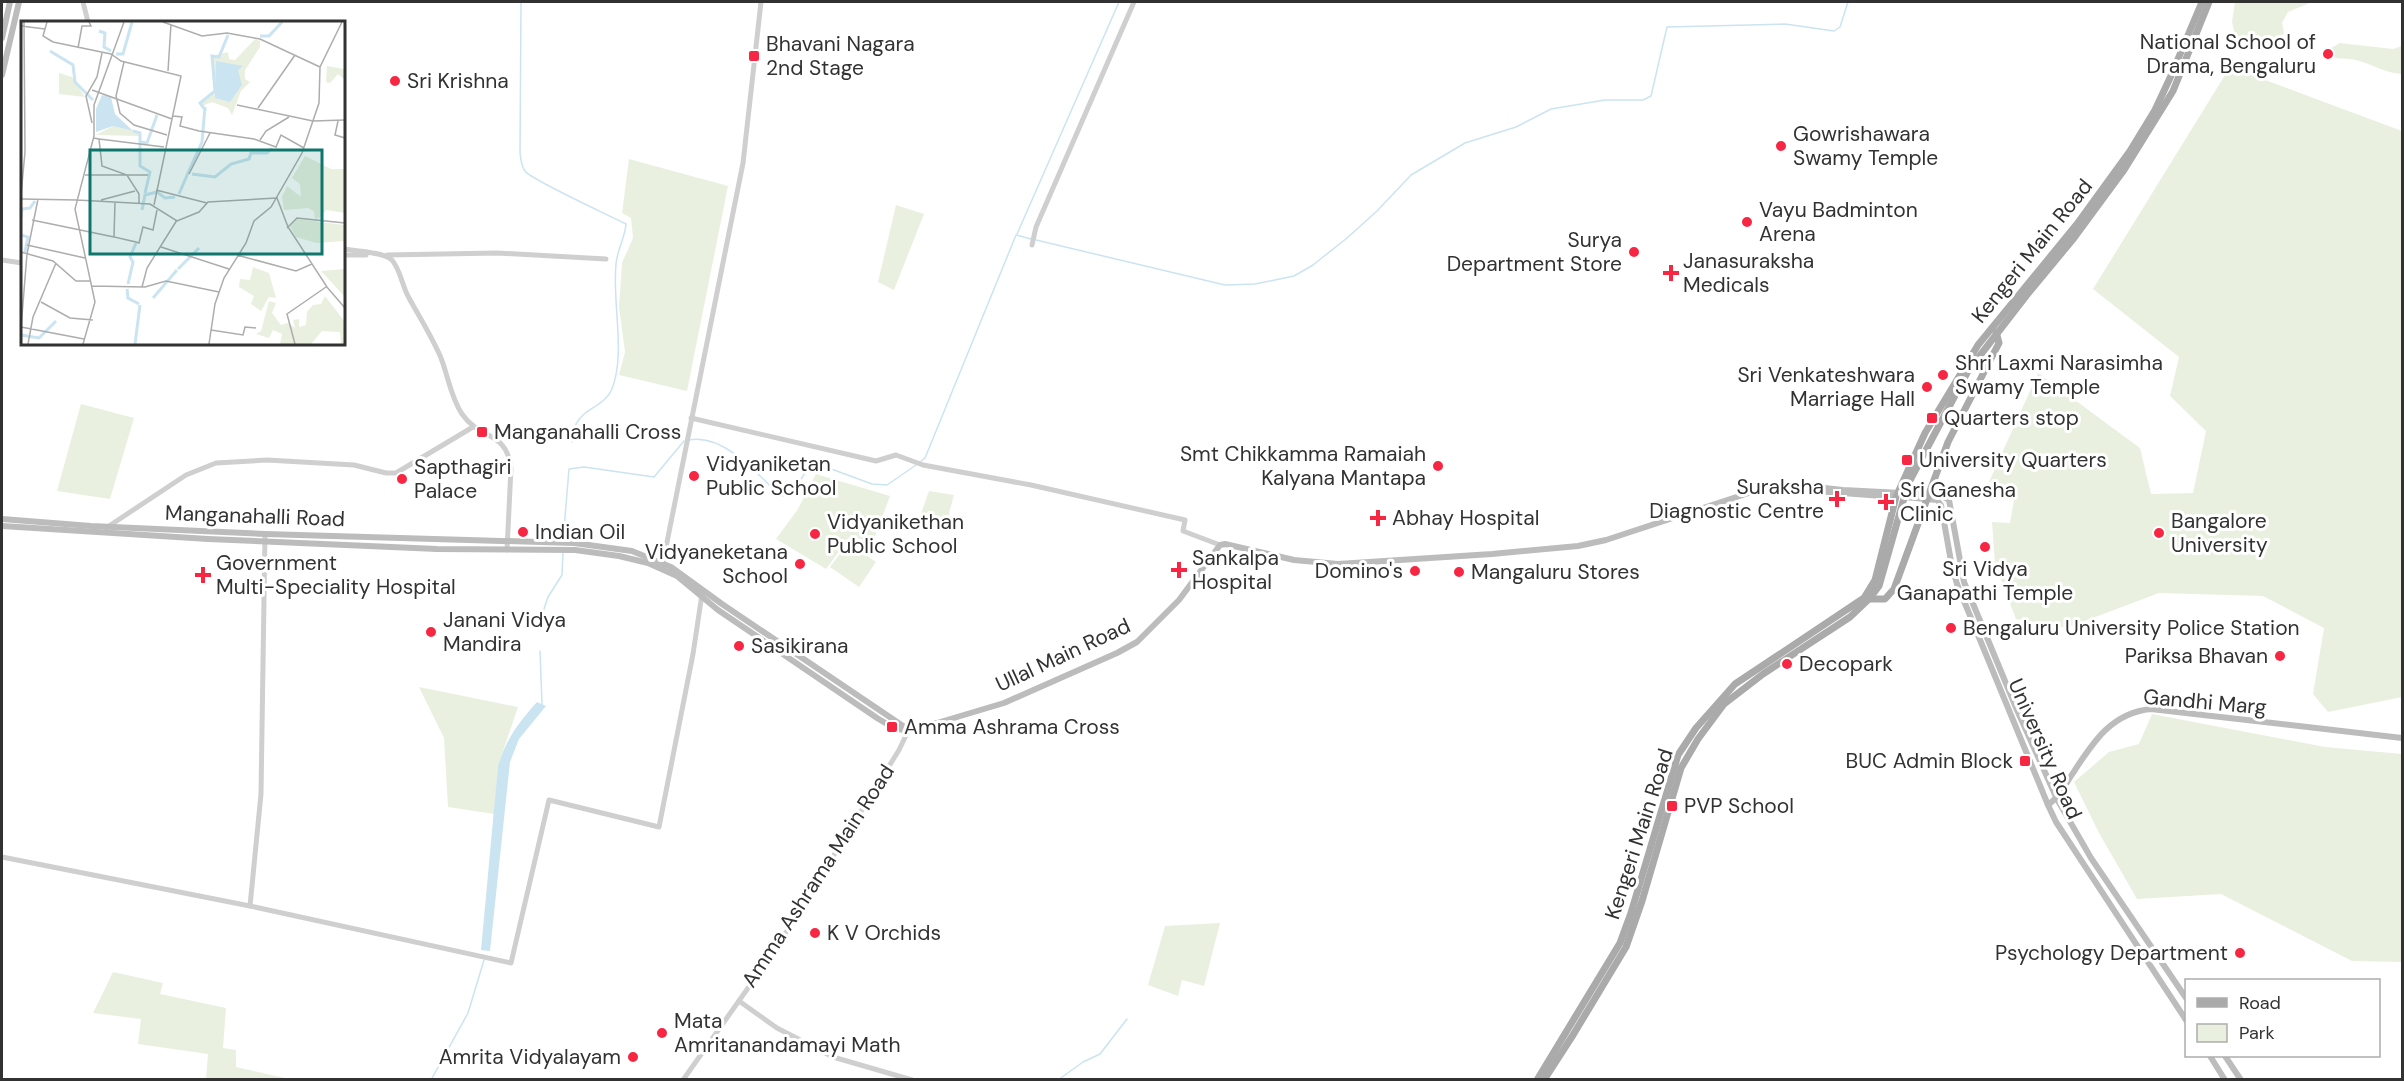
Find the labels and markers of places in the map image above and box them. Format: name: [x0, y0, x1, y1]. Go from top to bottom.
place label: National School of Drama, Bengaluru: [2140, 28, 2316, 80]
place label: Bhavani Nagara 2nd Stage: [766, 30, 915, 82]
marker: National School of Drama, Bengaluru: [2321, 47, 2335, 61]
marker: Bhavani Nagara 2nd Stage: [747, 49, 761, 63]
place label: Sri Krishna: [407, 67, 509, 95]
marker: Sri Krishna: [388, 74, 402, 88]
place label: Gowrishawara Swamy Temple: [1793, 120, 1938, 172]
marker: Gowrishawara Swamy Temple: [1774, 139, 1788, 153]
place label: Vayu Badminton Arena: [1759, 196, 1918, 248]
marker: Vayu Badminton Arena: [1740, 215, 1754, 229]
place label: Surya Department Store: [1447, 226, 1622, 278]
marker: Surya Department Store: [1627, 245, 1641, 259]
place label: Janasuraksha Medicals: [1683, 247, 1814, 299]
marker: Janasuraksha Medicals: [1664, 266, 1678, 280]
place label: Shri Laxmi Narasimha Swamy Temple: [1955, 349, 2163, 401]
place label: Sri Venkateshwara Marriage Hall: [1737, 361, 1915, 413]
marker: Shri Laxmi Narasimha Swamy Temple: [1936, 368, 1950, 382]
marker: Sri Venkateshwara Marriage Hall: [1920, 380, 1934, 394]
place label: Quarters stop: [1944, 404, 2079, 432]
marker: Quarters stop: [1925, 411, 1939, 425]
place label: Manganahalli Cross: [494, 418, 681, 446]
marker: Manganahalli Cross: [475, 425, 489, 439]
place label: Smt Chikkamma Ramaiah Kalyana Mantapa: [1180, 440, 1426, 492]
place label: University Quarters: [1919, 446, 2107, 474]
place label: Vidyaniketan Public School: [706, 450, 837, 502]
place label: Sapthagiri Palace: [414, 453, 512, 505]
marker: University Quarters: [1900, 453, 1914, 467]
marker: Smt Chikkamma Ramaiah Kalyana Mantapa: [1431, 459, 1445, 473]
marker: Vidyaniketan Public School: [687, 469, 701, 483]
marker: Sapthagiri Palace: [395, 472, 409, 486]
place label: Suraksha Diagnostic Centre: [1649, 473, 1824, 525]
place label: Sri Ganesha Clinic: [1900, 476, 2016, 528]
marker: Suraksha Diagnostic Centre: [1828, 490, 1846, 508]
marker: Sri Ganesha Clinic: [1877, 493, 1895, 511]
place label: Abhay Hospital: [1392, 504, 1539, 532]
place label: Bangalore University: [2171, 507, 2268, 559]
place label: Vidyanikethan Public School: [827, 508, 964, 560]
marker: Abhay Hospital: [1369, 509, 1387, 527]
place label: Indian Oil: [535, 518, 625, 546]
marker: Indian Oil: [516, 525, 530, 539]
marker: Bangalore University: [2152, 526, 2166, 540]
marker: Vidyanikethan Public School: [808, 527, 822, 541]
place label: Vidyaneketana School: [645, 538, 788, 590]
marker: Sri Vidya Ganapathi Temple: [1978, 540, 1992, 554]
place label: Sankalpa Hospital: [1192, 544, 1279, 596]
place label: Government Multi-Speciality Hospital: [216, 549, 456, 601]
place label: Sri Vidya Ganapathi Temple: [1897, 555, 2073, 607]
marker: Vidyaneketana School: [793, 557, 807, 571]
place label: Domino's: [1315, 557, 1403, 585]
place label: Mangaluru Stores: [1471, 558, 1640, 586]
marker: Sankalpa Hospital: [1170, 561, 1188, 579]
marker: Domino's: [1408, 564, 1422, 578]
marker: Mangaluru Stores: [1452, 565, 1466, 579]
marker: Government Multi-Speciality Hospital: [194, 566, 212, 584]
place label: Janani Vidya Mandira: [443, 606, 566, 658]
place label: Bengaluru University Police Station: [1963, 614, 2300, 642]
marker: Bengaluru University Police Station: [1944, 621, 1958, 635]
marker: Janani Vidya Mandira: [424, 625, 438, 639]
place label: Sasikirana: [751, 632, 848, 660]
marker: Sasikirana: [732, 639, 746, 653]
place label: Pariksa Bhavan: [2125, 642, 2268, 670]
marker: Pariksa Bhavan: [2273, 649, 2287, 663]
place label: Decopark: [1799, 650, 1893, 678]
marker: Decopark: [1780, 657, 1794, 671]
place label: Amma Ashrama Cross: [904, 713, 1120, 741]
marker: Amma Ashrama Cross: [885, 720, 899, 734]
place label: BUC Admin Block: [1846, 747, 2013, 775]
marker: BUC Admin Block: [2018, 754, 2032, 768]
place label: PVP School: [1684, 792, 1794, 820]
marker: PVP School: [1665, 799, 1679, 813]
place label: K V Orchids: [827, 919, 941, 947]
marker: K V Orchids: [808, 926, 822, 940]
place label: Psychology Department: [1995, 939, 2228, 967]
marker: Psychology Department: [2233, 946, 2247, 960]
place label: Mata Amritanandamayi Math: [674, 1007, 900, 1059]
marker: Mata Amritanandamayi Math: [655, 1026, 669, 1040]
place label: Amrita Vidyalayam: [439, 1043, 621, 1071]
marker: Amrita Vidyalayam: [626, 1050, 640, 1064]

